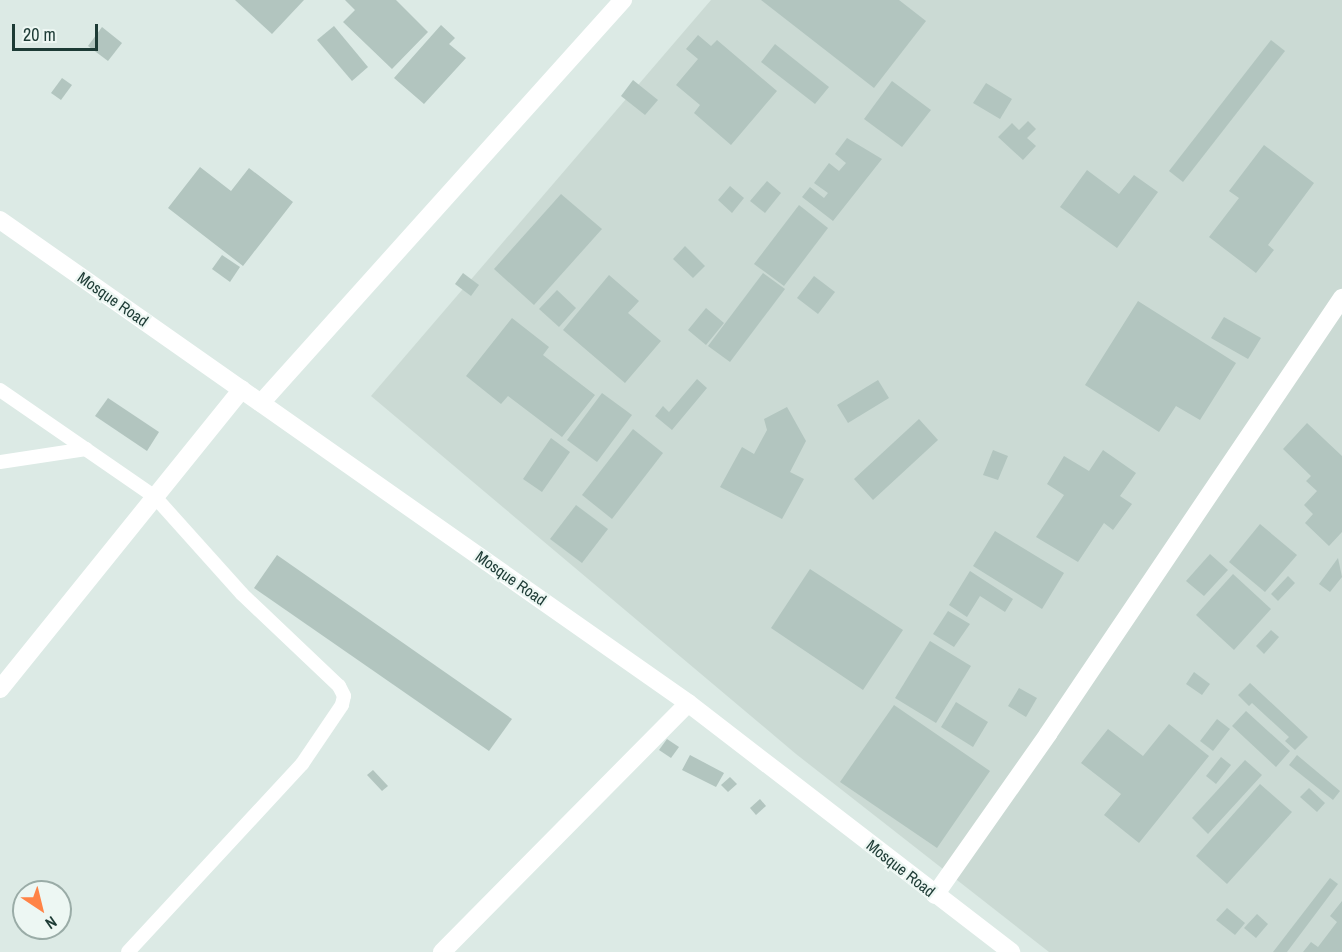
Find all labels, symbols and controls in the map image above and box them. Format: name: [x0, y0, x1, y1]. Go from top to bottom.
scale bar: [15, 12, 100, 50]
text: 20 m: [23, 22, 56, 47]
street label: Mosque Road: [74, 268, 152, 330]
street label: Mosque Road: [472, 547, 550, 609]
street label: Mosque Road: [863, 835, 939, 901]
north arrow: [12, 880, 72, 940]
text: N: [41, 911, 61, 935]

